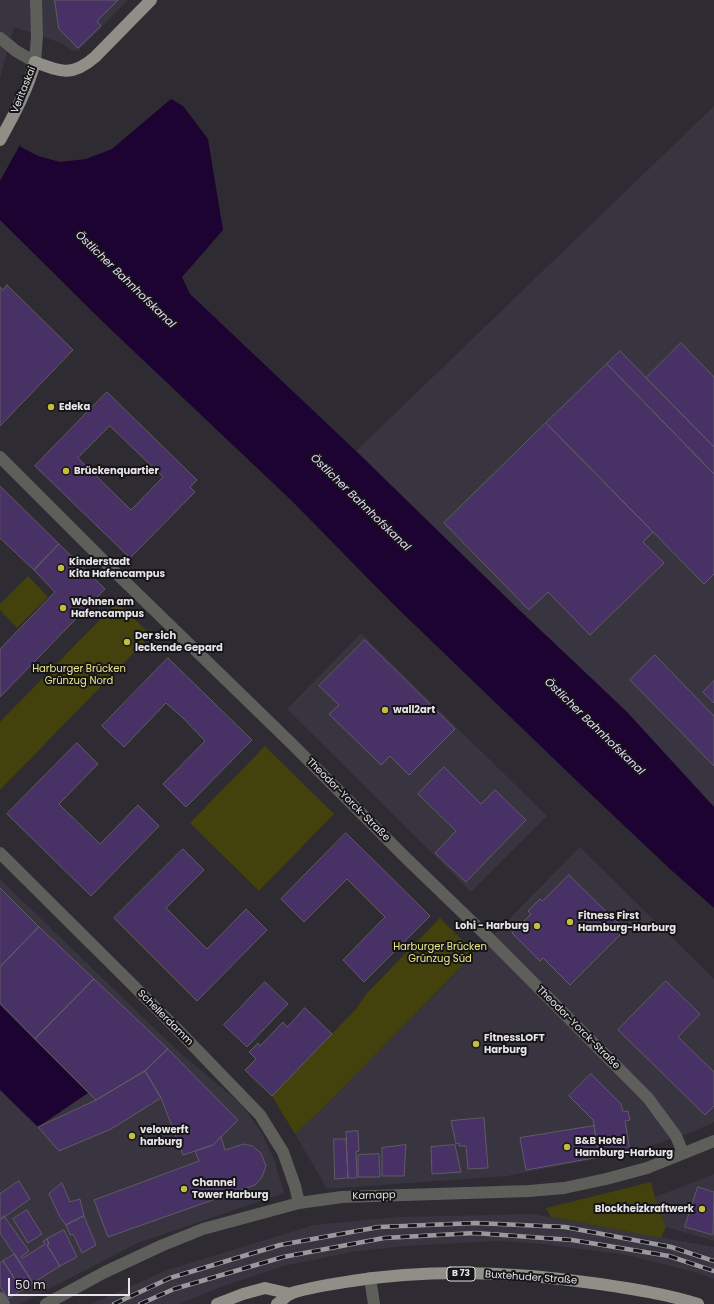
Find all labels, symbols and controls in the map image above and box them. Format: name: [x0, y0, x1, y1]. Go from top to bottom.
street label: Veritaskai: [9, 65, 39, 115]
water label: Östlicher Bahnhofskanal: [72, 229, 178, 331]
place label: Edeka: [59, 401, 90, 413]
marker: Edeka: [46, 402, 56, 412]
water label: Östlicher Bahnhofskanal: [307, 452, 413, 554]
place label: Brückenquartier: [74, 465, 159, 477]
marker: Brückenquartier: [61, 466, 71, 476]
place label: Kinderstadt Kita Hafencampus: [69, 556, 165, 580]
marker: Kinderstadt Kita Hafencampus: [56, 563, 66, 573]
place label: Wohnen am Hafencampus: [71, 596, 144, 620]
marker: Wohnen am Hafencampus: [58, 603, 68, 613]
place label: Der sich leckende Gepard: [135, 630, 223, 654]
marker: Der sich leckende Gepard: [122, 637, 132, 647]
park label: Harburger Brücken Grünzug Nord: [32, 663, 126, 686]
water label: Östlicher Bahnhofskanal: [541, 676, 647, 778]
place label: wall2art: [393, 704, 435, 716]
marker: wall2art: [380, 705, 390, 715]
street label: Theodor-Yorck-Straße: [304, 756, 392, 844]
place label: Fitness First Hamburg-Harburg: [578, 910, 676, 934]
marker: Fitness First Hamburg-Harburg: [565, 917, 575, 927]
place label: Lohi - Harburg: [455, 920, 529, 932]
marker: Lohi - Harburg: [532, 921, 542, 931]
park label: Harburger Brücken Grünzug Süd: [393, 941, 487, 964]
street label: Theodor-Yorck-Straße: [534, 984, 622, 1072]
street label: Schellerdamm: [135, 988, 195, 1048]
place label: FitnessLOFT Harburg: [484, 1032, 545, 1056]
marker: FitnessLOFT Harburg: [471, 1039, 481, 1049]
place label: velowerft harburg: [140, 1124, 188, 1148]
marker: velowerft harburg: [127, 1131, 137, 1141]
place label: B&B Hotel Hamburg-Harburg: [575, 1135, 673, 1158]
marker: B&B Hotel Hamburg-Harburg: [562, 1142, 572, 1152]
place label: Channel Tower Harburg: [192, 1177, 268, 1200]
marker: Channel Tower Harburg: [179, 1184, 189, 1194]
street label: Karnapp: [352, 1189, 396, 1203]
place label: Blockheizkraftwerk: [595, 1203, 694, 1215]
marker: Blockheizkraftwerk: [697, 1204, 707, 1214]
road number: B 73: [447, 1267, 475, 1281]
street label: Buxtehuder Straße: [485, 1269, 577, 1287]
scale bar: [10, 1270, 132, 1296]
text: 50 m: [15, 1276, 46, 1293]

